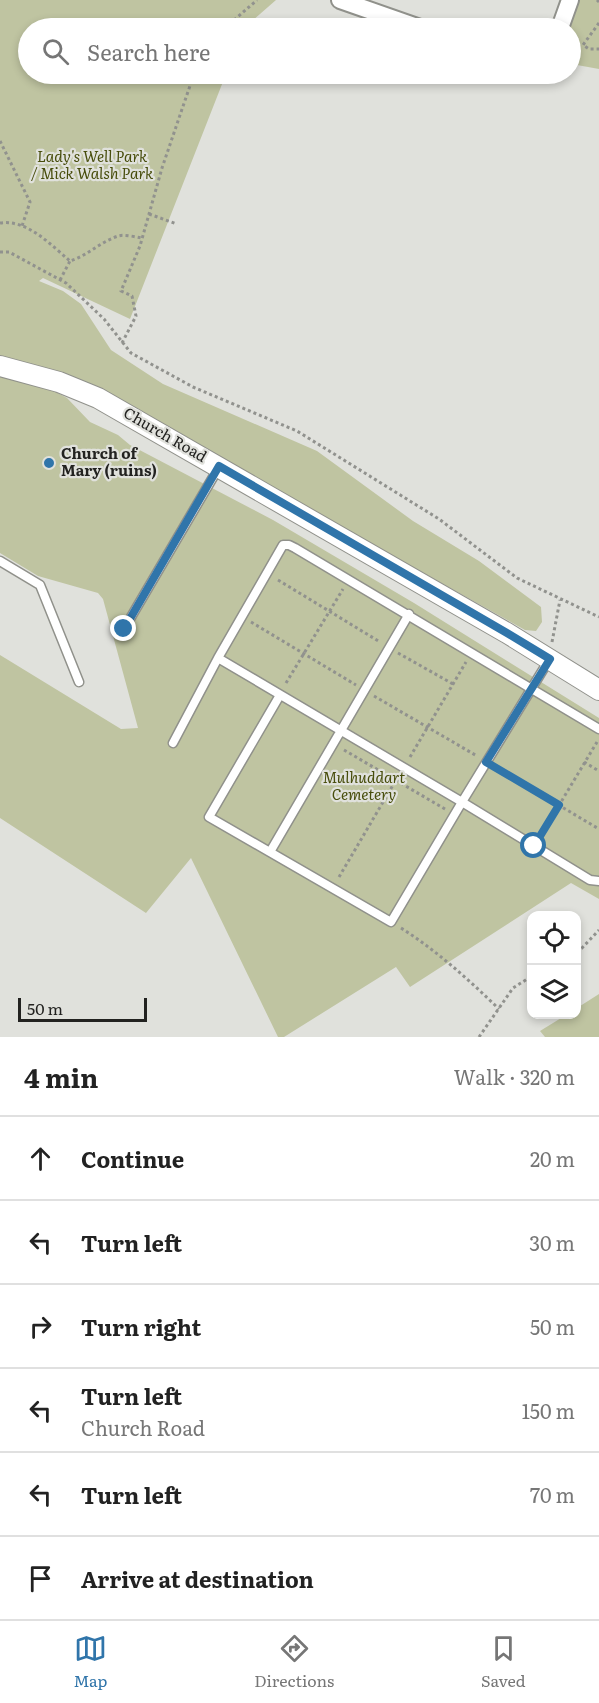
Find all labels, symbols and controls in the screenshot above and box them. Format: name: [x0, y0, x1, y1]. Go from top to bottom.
search box: [18, 18, 581, 84]
icon: search: [39, 35, 72, 68]
text: Search here: [87, 35, 210, 68]
park label: Lady's Well Park / Mick Walsh Park: [31, 144, 154, 184]
street label: Church Road: [120, 400, 212, 467]
place label: Church of Mary (ruins): [61, 441, 157, 481]
marker: Church of Mary (ruins): [42, 456, 56, 470]
route end: [110, 615, 136, 641]
park label: Mulhuddart Cemetery: [323, 765, 405, 805]
route start: [520, 832, 546, 858]
map controls: [527, 911, 581, 1019]
button: locate: [527, 911, 581, 965]
button: layers: [527, 965, 581, 1019]
scale bar: [18, 995, 147, 1022]
text: 50 m: [27, 996, 63, 1020]
text: 4 min: [24, 1057, 98, 1096]
text: Walk · 320 m: [454, 1061, 575, 1091]
icon: ahead: [24, 1142, 57, 1175]
text: Continue: [81, 1142, 184, 1175]
text: 20 m: [530, 1143, 575, 1173]
icon: left: [24, 1226, 57, 1259]
text: Turn left: [81, 1226, 182, 1259]
text: 30 m: [529, 1227, 575, 1257]
icon: right: [24, 1310, 57, 1343]
text: Turn right: [81, 1310, 201, 1343]
text: 50 m: [530, 1311, 575, 1341]
text: Turn left: [81, 1379, 182, 1412]
icon: left: [24, 1394, 57, 1427]
text: 150 m: [522, 1395, 575, 1425]
text: Church Road: [81, 1412, 205, 1442]
icon: left: [24, 1478, 57, 1511]
text: Turn left: [81, 1478, 182, 1511]
text: 70 m: [530, 1479, 575, 1509]
icon: arrive: [24, 1562, 57, 1595]
text: Arrive at destination: [81, 1562, 314, 1595]
tab: Map: [73, 1632, 107, 1692]
tab: Directions: [254, 1632, 334, 1692]
tab: Saved: [481, 1632, 526, 1692]

